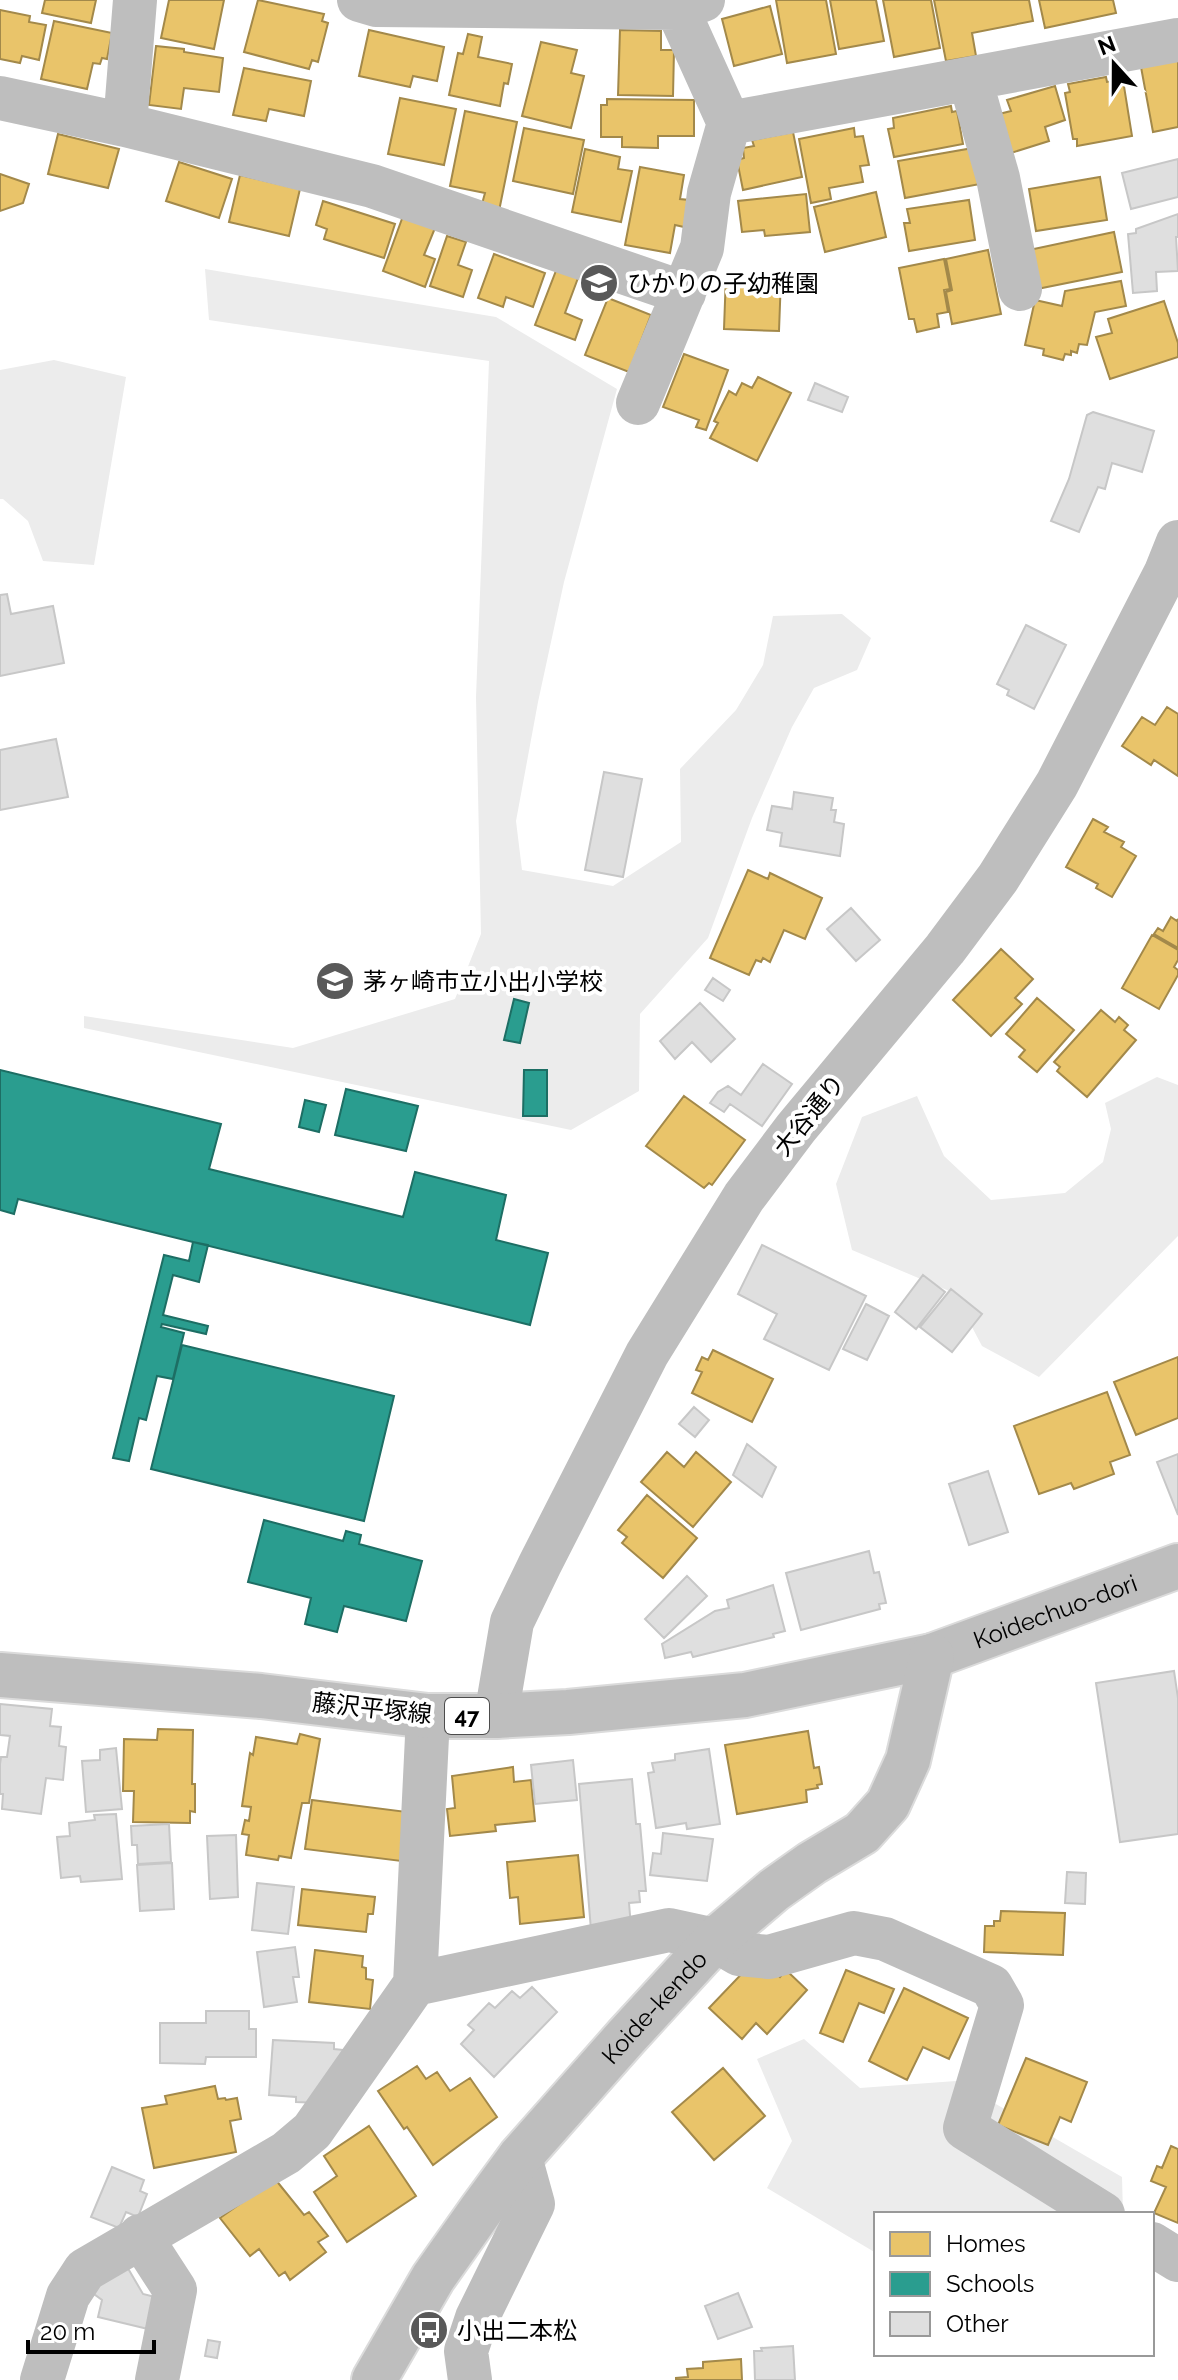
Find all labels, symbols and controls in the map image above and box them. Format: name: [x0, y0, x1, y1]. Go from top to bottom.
north arrow: [1074, 24, 1154, 104]
text: N: [1094, 30, 1119, 60]
school or university icon: ひかりの子幼稚園: [578, 262, 620, 304]
place label: ひかりの子幼稚園: [627, 269, 819, 298]
school or university icon: 茅ヶ崎市立小出小学校: [314, 960, 356, 1002]
place label: 茅ヶ崎市立小出小学校: [363, 967, 603, 996]
street label: 大谷通り: [768, 1069, 850, 1161]
street label: Koidechuo-dori: [969, 1568, 1141, 1654]
street label: 藤沢平塚線: [311, 1687, 433, 1729]
road number: 47: [445, 1698, 489, 1734]
street label: Koide-kendo: [595, 1944, 713, 2069]
legend: [874, 2212, 1154, 2356]
text: Homes: [946, 2229, 1026, 2258]
text: Schools: [946, 2269, 1034, 2298]
scale bar: [28, 2304, 154, 2354]
bus stop icon: 小出二本松: [408, 2309, 450, 2351]
text: Other: [946, 2309, 1009, 2338]
place label: 小出二本松: [457, 2316, 577, 2345]
text: 20 m: [40, 2317, 95, 2346]

